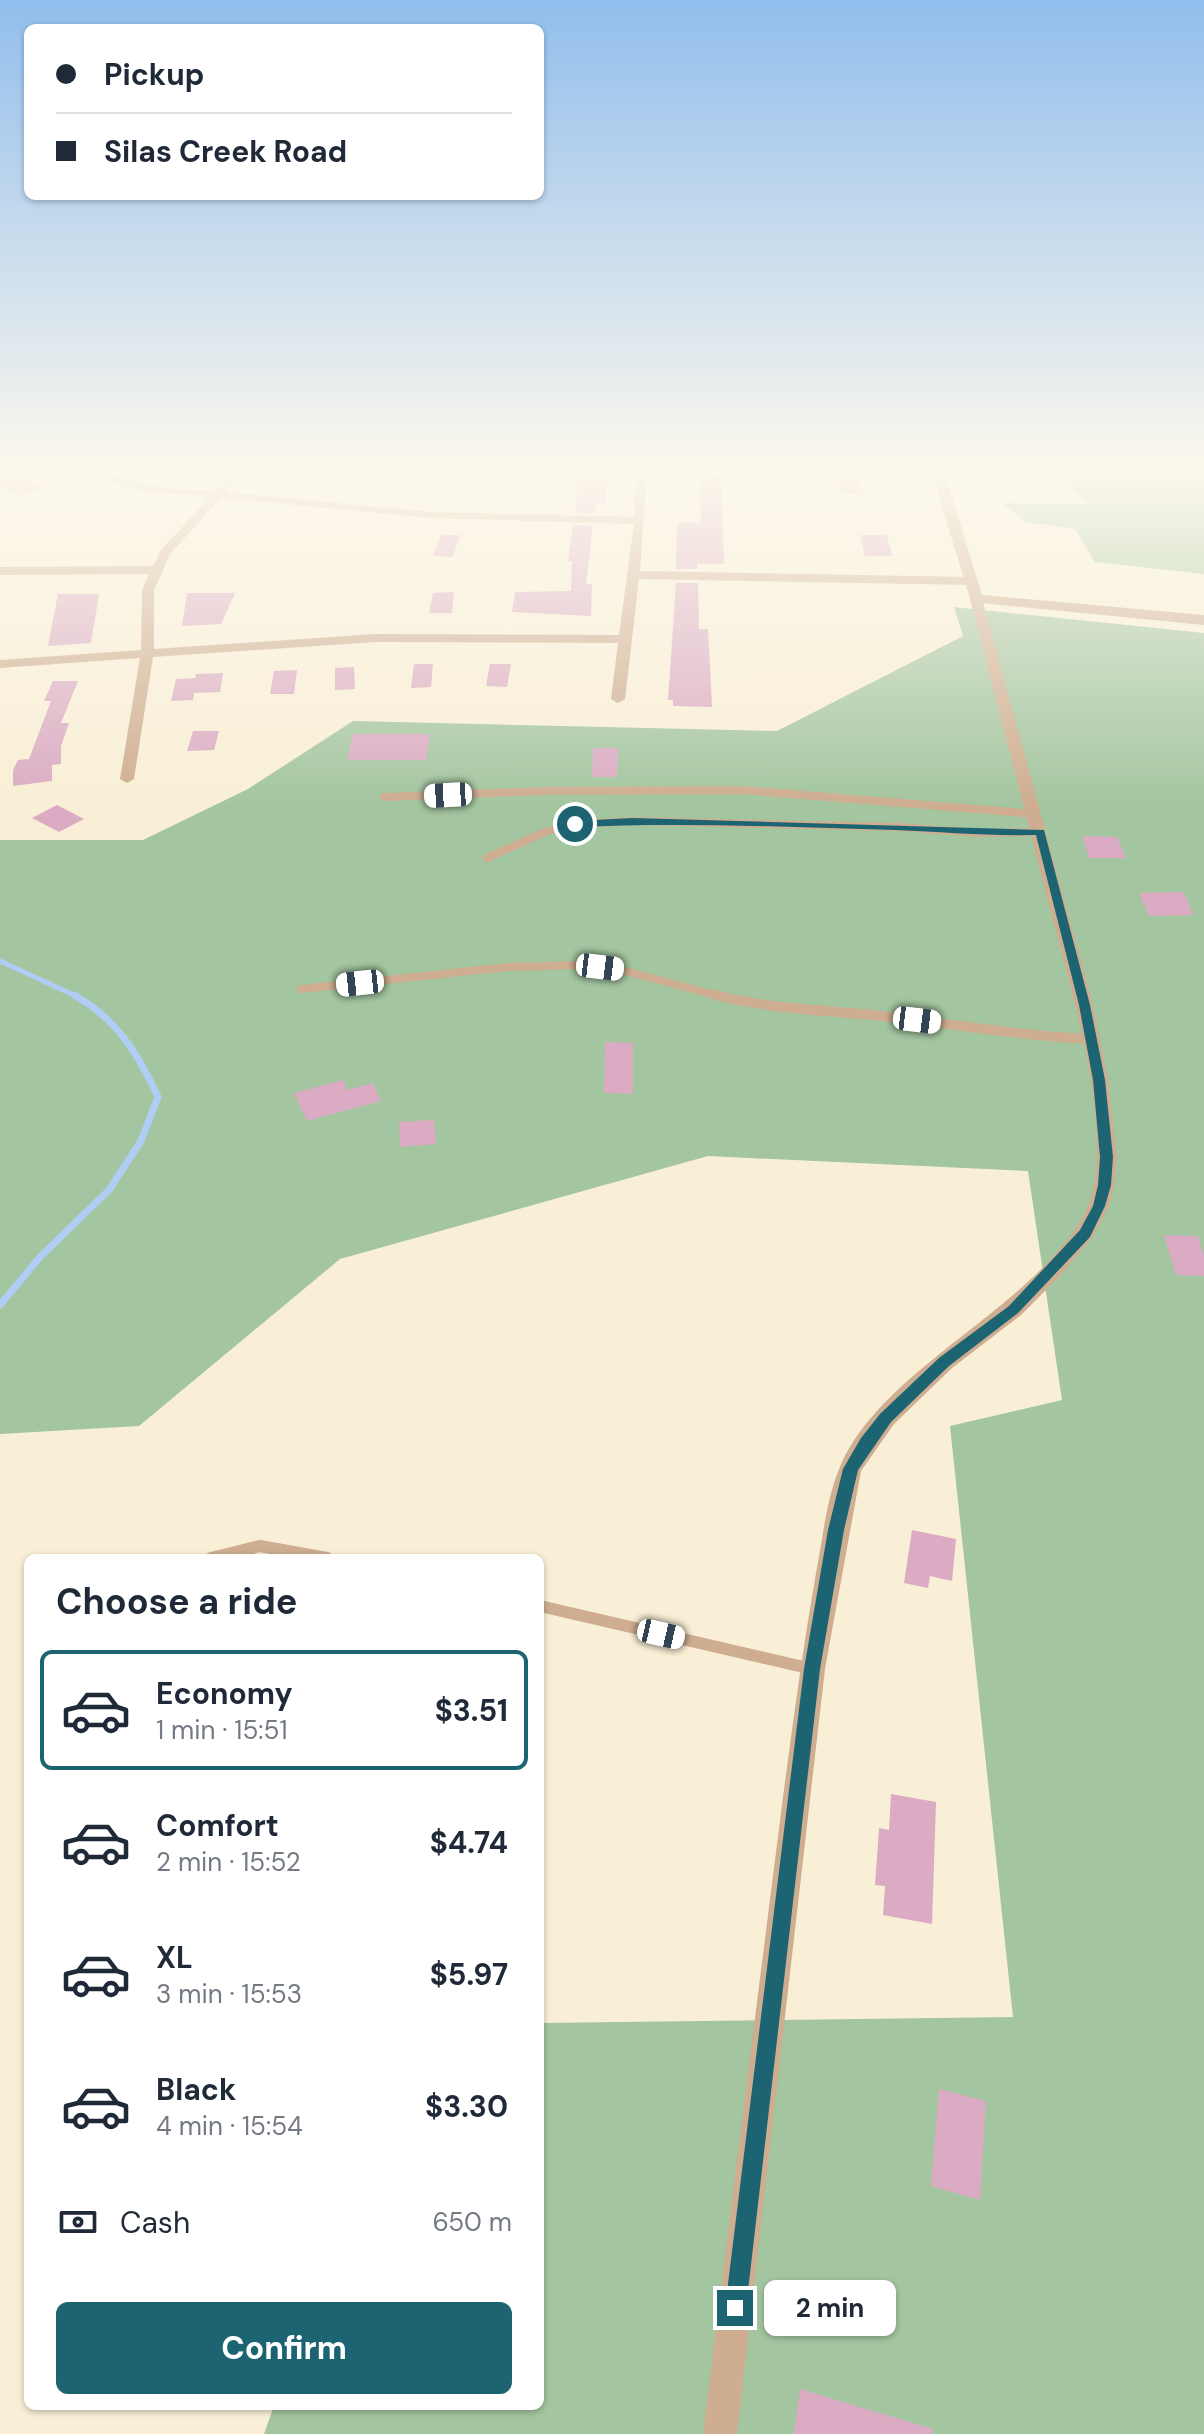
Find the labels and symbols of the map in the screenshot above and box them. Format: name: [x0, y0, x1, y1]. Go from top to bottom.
car: [423, 782, 473, 808]
route start: [557, 806, 593, 842]
car: [575, 952, 625, 982]
car: [335, 969, 385, 997]
car: [892, 1005, 942, 1035]
car: [635, 1617, 687, 1651]
callout: 2 min: [763, 2280, 895, 2336]
route end: [717, 2290, 753, 2326]

